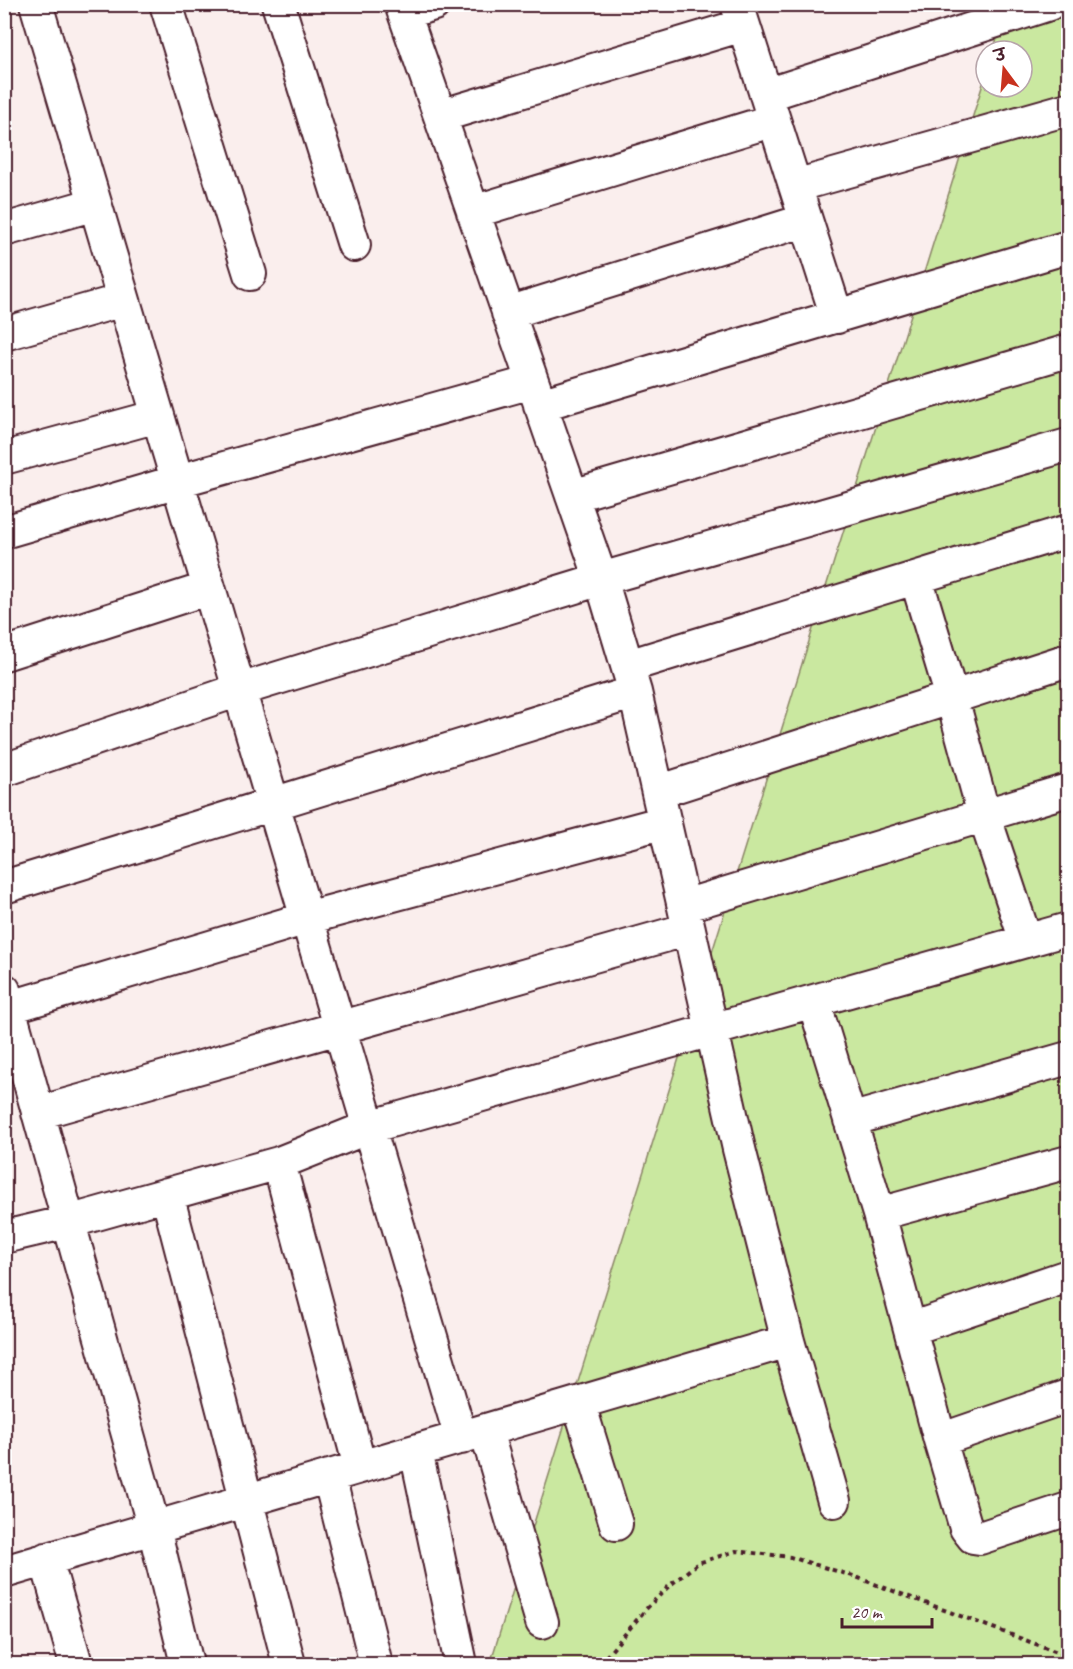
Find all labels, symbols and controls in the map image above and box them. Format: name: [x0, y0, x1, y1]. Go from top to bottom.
north arrow: [974, 39, 1034, 99]
text: उ: [990, 44, 1009, 67]
scale bar: [842, 1591, 932, 1629]
text: 20 m: [851, 1601, 884, 1623]

